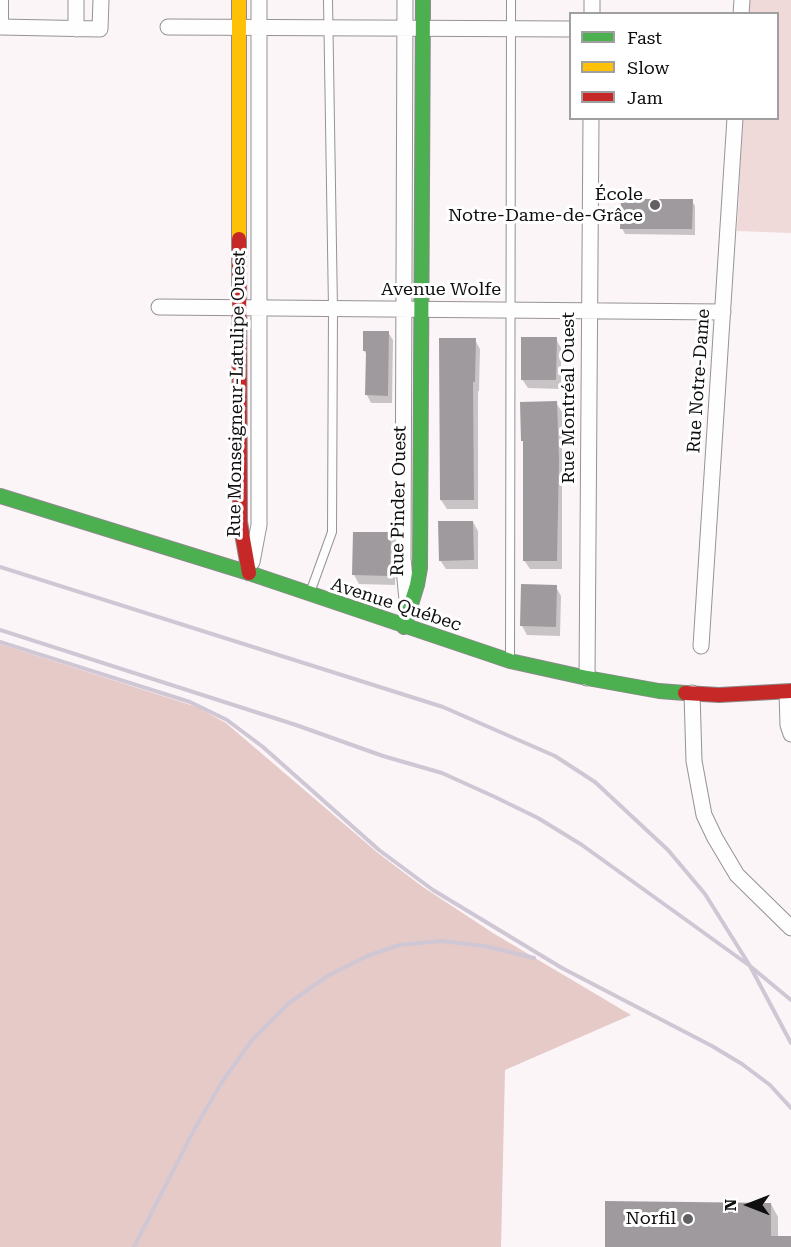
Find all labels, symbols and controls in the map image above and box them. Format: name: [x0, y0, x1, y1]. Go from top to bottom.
legend: [569, 12, 779, 120]
text: Fast: [627, 27, 662, 48]
text: Slow: [627, 57, 669, 78]
text: Jam: [627, 87, 663, 108]
place label: École Notre-Dame-de-Grâce: [448, 184, 643, 226]
marker: École Notre-Dame-de-Grâce: [648, 198, 662, 212]
street label: Rue Monseigneur-Latulipe Ouest: [224, 250, 250, 538]
street label: Avenue Wolfe: [381, 279, 501, 301]
street label: Rue Notre-Dame: [683, 308, 715, 454]
street label: Rue Montréal Ouest: [558, 312, 580, 484]
street label: Rue Pinder Ouest: [387, 425, 411, 577]
street label: Avenue Québec: [328, 574, 464, 636]
north arrow: [719, 1175, 779, 1235]
text: N: [721, 1199, 740, 1211]
place label: Norfil: [626, 1208, 676, 1230]
marker: Norfil: [681, 1212, 695, 1226]

